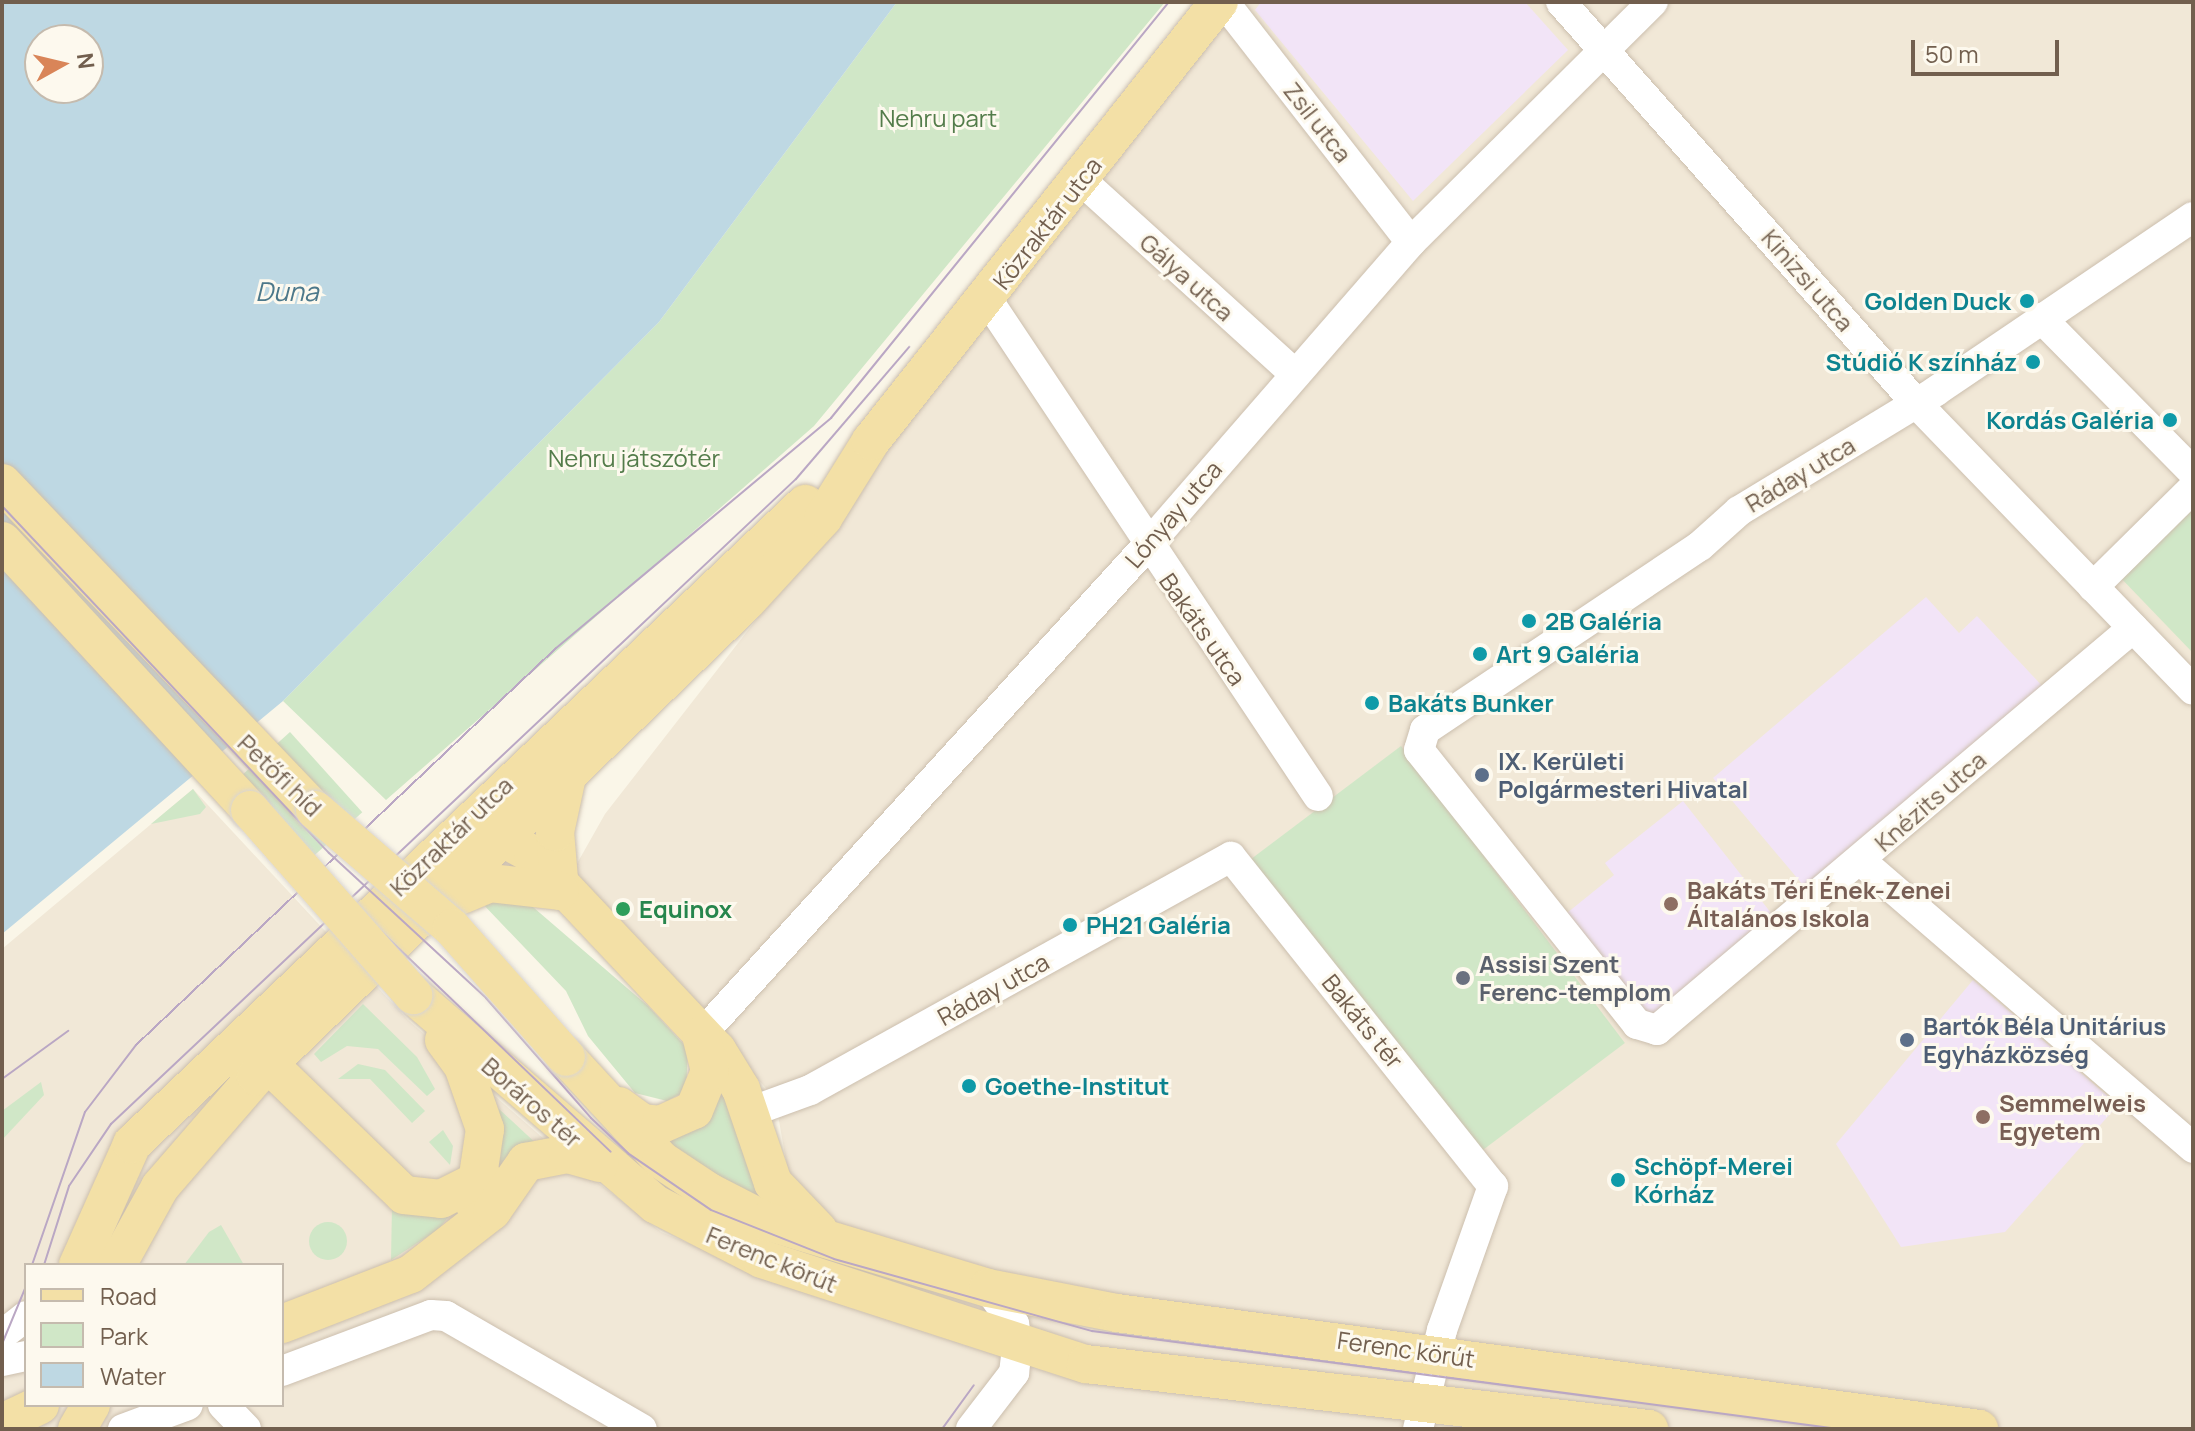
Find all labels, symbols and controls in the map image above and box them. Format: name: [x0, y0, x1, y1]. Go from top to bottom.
north arrow: [24, 24, 104, 104]
scale bar: [1915, 24, 2063, 74]
text: 50 m: [1925, 37, 1979, 70]
text: N: [70, 51, 102, 71]
street label: Zsil utca: [1278, 76, 1358, 168]
park label: Nehru part: [879, 104, 997, 132]
street label: Közraktár utca: [987, 151, 1107, 295]
street label: Kinizsi utca: [1756, 223, 1860, 337]
street label: Gálya utca: [1134, 227, 1240, 327]
water label: Duna: [256, 276, 318, 308]
place label: Golden Duck: [1865, 287, 2011, 315]
marker: Golden Duck: [2018, 292, 2036, 310]
place label: Stúdió K színház: [1825, 348, 2017, 376]
marker: Stúdió K színház: [2024, 353, 2042, 371]
place label: Kordás Galéria: [1986, 406, 2154, 434]
marker: Kordás Galéria: [2161, 411, 2179, 429]
street label: Ráday utca: [1740, 430, 1860, 518]
park label: Nehru játszótér: [548, 444, 720, 472]
street label: Lónyay utca: [1119, 455, 1227, 573]
street label: Bakáts utca: [1154, 567, 1252, 691]
place label: 2B Galéria: [1545, 607, 1662, 635]
marker: 2B Galéria: [1520, 612, 1538, 630]
place label: Art 9 Galéria: [1496, 640, 1639, 668]
marker: Art 9 Galéria: [1471, 645, 1489, 663]
place label: Bakáts Bunker: [1388, 689, 1554, 717]
marker: Bakáts Bunker: [1363, 694, 1381, 712]
street label: Petőfi híd: [232, 728, 328, 822]
street label: Knézits utca: [1869, 745, 1991, 857]
place label: IX. Kerületi Polgármesteri Hivatal: [1498, 747, 1748, 803]
marker: IX. Kerületi Polgármesteri Hivatal: [1473, 766, 1491, 784]
street label: Közraktár utca: [384, 770, 518, 902]
place label: Bakáts Téri Ének-Zenei Általános Iskola: [1687, 876, 1951, 932]
place label: Equinox: [639, 895, 732, 923]
marker: Bakáts Téri Ének-Zenei Általános Iskola: [1662, 895, 1680, 913]
marker: Equinox: [614, 900, 632, 918]
place label: PH21 Galéria: [1086, 911, 1231, 939]
marker: PH21 Galéria: [1061, 916, 1079, 934]
street label: Ráday utca: [932, 947, 1054, 1031]
place label: Assisi Szent Ferenc-templom: [1479, 950, 1671, 1006]
street label: Bakáts tér: [1316, 968, 1410, 1074]
marker: Assisi Szent Ferenc-templom: [1454, 969, 1472, 987]
place label: Bartók Béla Unitárius Egyházközség: [1923, 1012, 2166, 1068]
marker: Bartók Béla Unitárius Egyházközség: [1898, 1031, 1916, 1049]
street label: Boráros tér: [476, 1051, 588, 1153]
place label: Goethe-Institut: [985, 1072, 1169, 1100]
marker: Goethe-Institut: [960, 1077, 978, 1095]
place label: Semmelweis Egyetem: [1999, 1089, 2146, 1145]
marker: Semmelweis Egyetem: [1974, 1108, 1992, 1126]
place label: Schöpf-Merei Kórház: [1634, 1152, 1793, 1208]
marker: Schöpf-Merei Kórház: [1609, 1171, 1627, 1189]
street label: Ferenc körút: [702, 1220, 842, 1298]
legend: [24, 1263, 284, 1407]
text: Road: [100, 1279, 157, 1312]
text: Park: [100, 1319, 148, 1352]
street label: Ferenc körút: [1335, 1325, 1477, 1373]
text: Water: [100, 1359, 167, 1392]

